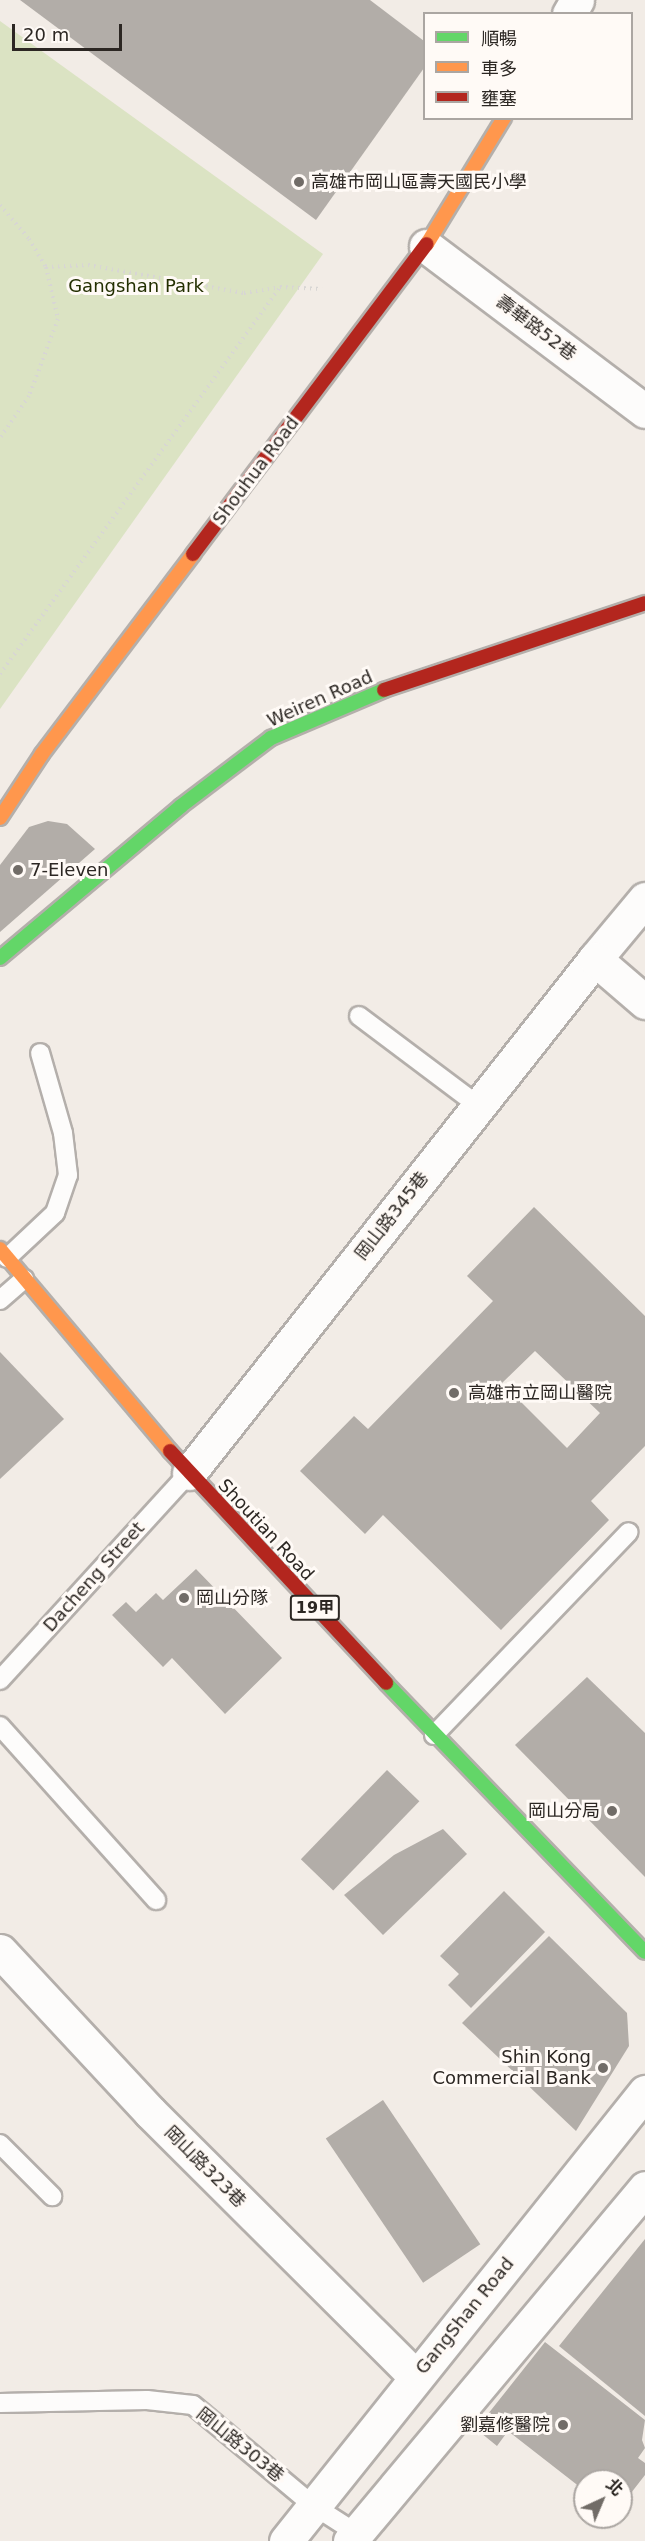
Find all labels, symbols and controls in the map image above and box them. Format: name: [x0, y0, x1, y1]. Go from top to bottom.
scale bar: [15, 12, 124, 50]
legend: [423, 12, 633, 120]
text: 20 m: [23, 24, 69, 45]
text: 順暢: [481, 28, 517, 49]
text: 車多: [481, 58, 517, 79]
text: 壅塞: [481, 88, 517, 109]
place label: 高雄市岡山區壽天國民小學: [311, 171, 527, 193]
marker: 高雄市岡山區壽天國民小學: [292, 175, 306, 189]
park label: Gangshan Park: [68, 275, 204, 297]
street label: 壽華路52巷: [492, 291, 580, 365]
street label: Shouhua Road: [208, 413, 304, 529]
street label: Weiren Road: [264, 666, 376, 732]
place label: 7-Eleven: [30, 859, 109, 881]
marker: 7-Eleven: [11, 863, 25, 877]
street label: 岡山路345巷: [351, 1167, 433, 1265]
place label: 高雄市立岡山醫院: [468, 1382, 612, 1404]
marker: 高雄市立岡山醫院: [445, 1384, 463, 1402]
street label: Shoutian Road: [214, 1475, 318, 1585]
street label: Dacheng Street: [39, 1518, 149, 1636]
place label: 岡山分隊: [196, 1587, 268, 1609]
marker: 岡山分隊: [177, 1591, 191, 1605]
road number: 19甲: [290, 1595, 340, 1621]
place label: 岡山分局: [528, 1800, 600, 1822]
marker: 岡山分局: [605, 1804, 619, 1818]
place label: Shin Kong Commercial Bank: [432, 2047, 591, 2090]
marker: Shin Kong Commercial Bank: [596, 2061, 610, 2075]
street label: 岡山路323巷: [160, 2122, 250, 2212]
street label: GangShan Road: [411, 2253, 519, 2379]
street label: 岡山路303巷: [192, 2403, 288, 2487]
place label: 劉嘉修醫院: [460, 2414, 550, 2436]
marker: 劉嘉修醫院: [554, 2416, 572, 2434]
north arrow: [573, 2469, 633, 2529]
text: 北: [602, 2475, 627, 2500]

